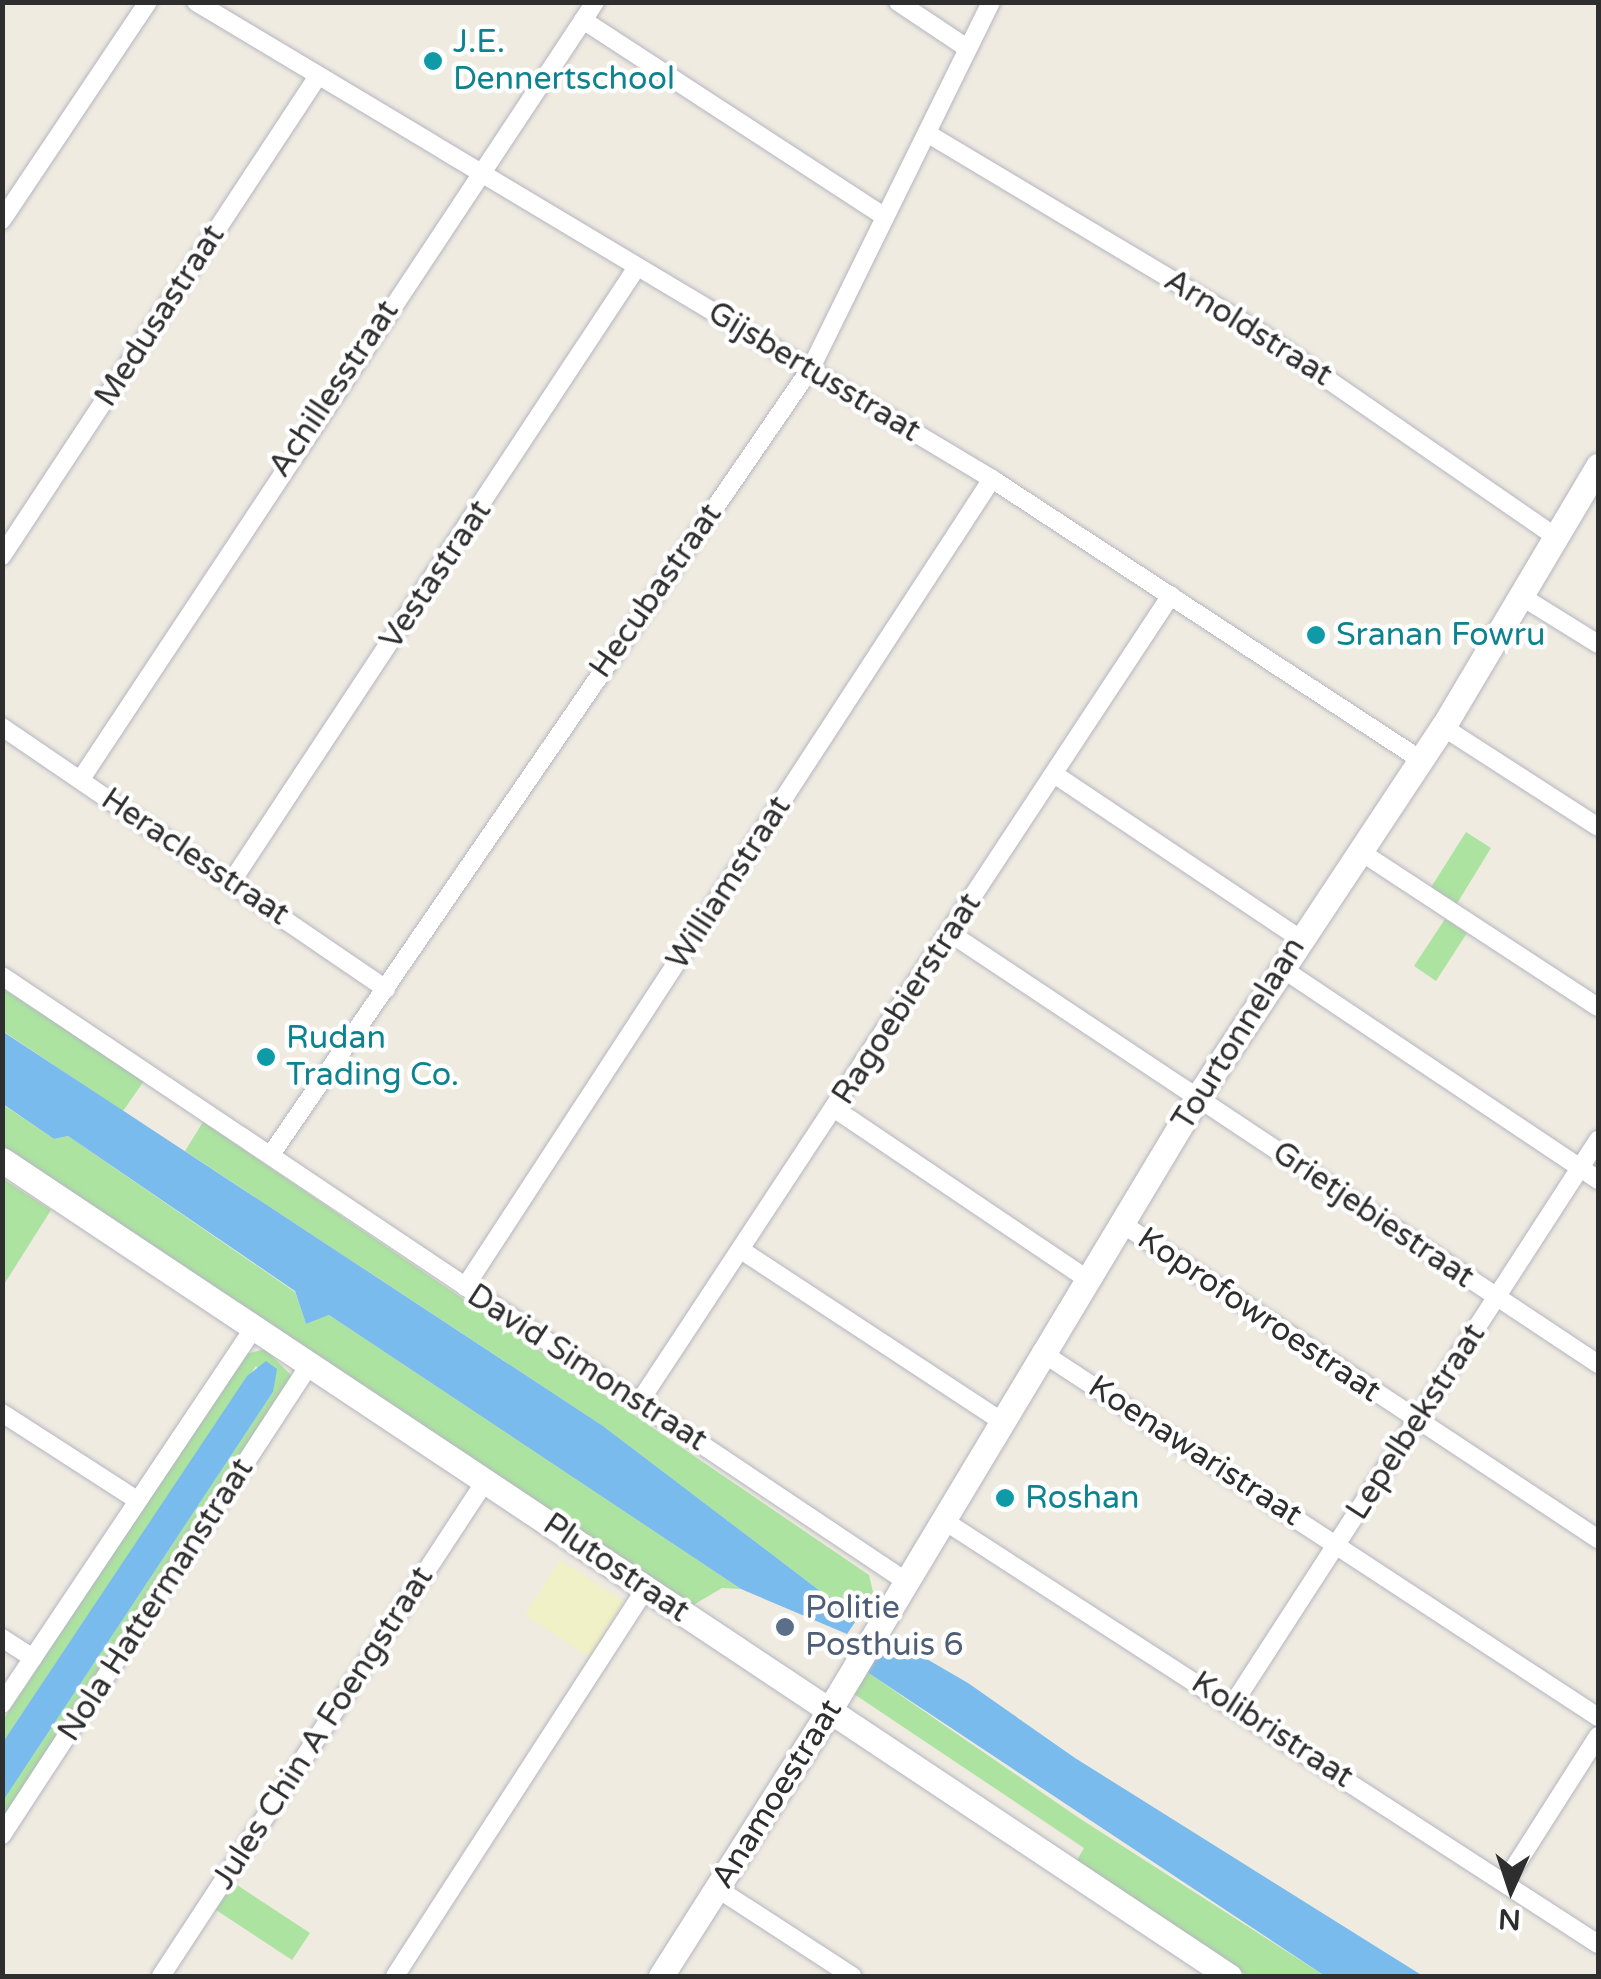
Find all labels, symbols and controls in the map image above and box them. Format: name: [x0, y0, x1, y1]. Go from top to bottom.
place label: J.E. Dennertschool: [453, 24, 675, 99]
marker: J.E. Dennertschool: [422, 50, 444, 72]
street label: Medusastraat: [87, 218, 233, 414]
street label: Arnoldstraat: [1157, 261, 1339, 395]
street label: Achillesstraat: [261, 293, 407, 485]
street label: Gijsbertusstraat: [701, 294, 927, 450]
street label: Vestastraat: [372, 493, 500, 657]
street label: Hecubastraat: [582, 496, 730, 686]
place label: Sranan Fowru: [1336, 616, 1545, 654]
marker: Sranan Fowru: [1305, 624, 1327, 646]
street label: Heraclesstraat: [94, 780, 296, 934]
street label: Williamstraat: [659, 789, 799, 977]
street label: Ragoebierstraat: [824, 886, 990, 1112]
street label: Tourtonnelaan: [1164, 930, 1314, 1138]
place label: Rudan Trading Co.: [286, 1020, 459, 1095]
marker: Rudan Trading Co.: [255, 1046, 277, 1068]
street label: Grietjebiestraat: [1265, 1133, 1481, 1297]
street label: Koprofowroestraat: [1130, 1219, 1388, 1411]
street label: David Simonstraat: [460, 1276, 714, 1460]
street label: Lepelbekstraat: [1338, 1317, 1494, 1527]
street label: Koenawaristraat: [1081, 1368, 1309, 1534]
street label: Nola Hattermanstraat: [50, 1451, 262, 1749]
place label: Roshan: [1025, 1479, 1140, 1517]
marker: Roshan: [994, 1487, 1016, 1509]
street label: Plutostraat: [536, 1505, 696, 1631]
street label: Jules Chin A Foengstraat: [204, 1560, 442, 1896]
place label: Politie Posthuis 6: [805, 1590, 964, 1665]
marker: Politie Posthuis 6: [774, 1616, 796, 1638]
street label: Kolibristraat: [1184, 1664, 1360, 1796]
street label: Anamoestraat: [704, 1692, 850, 1896]
north arrow: [1461, 1839, 1561, 1939]
text: N: [1497, 1901, 1522, 1937]

